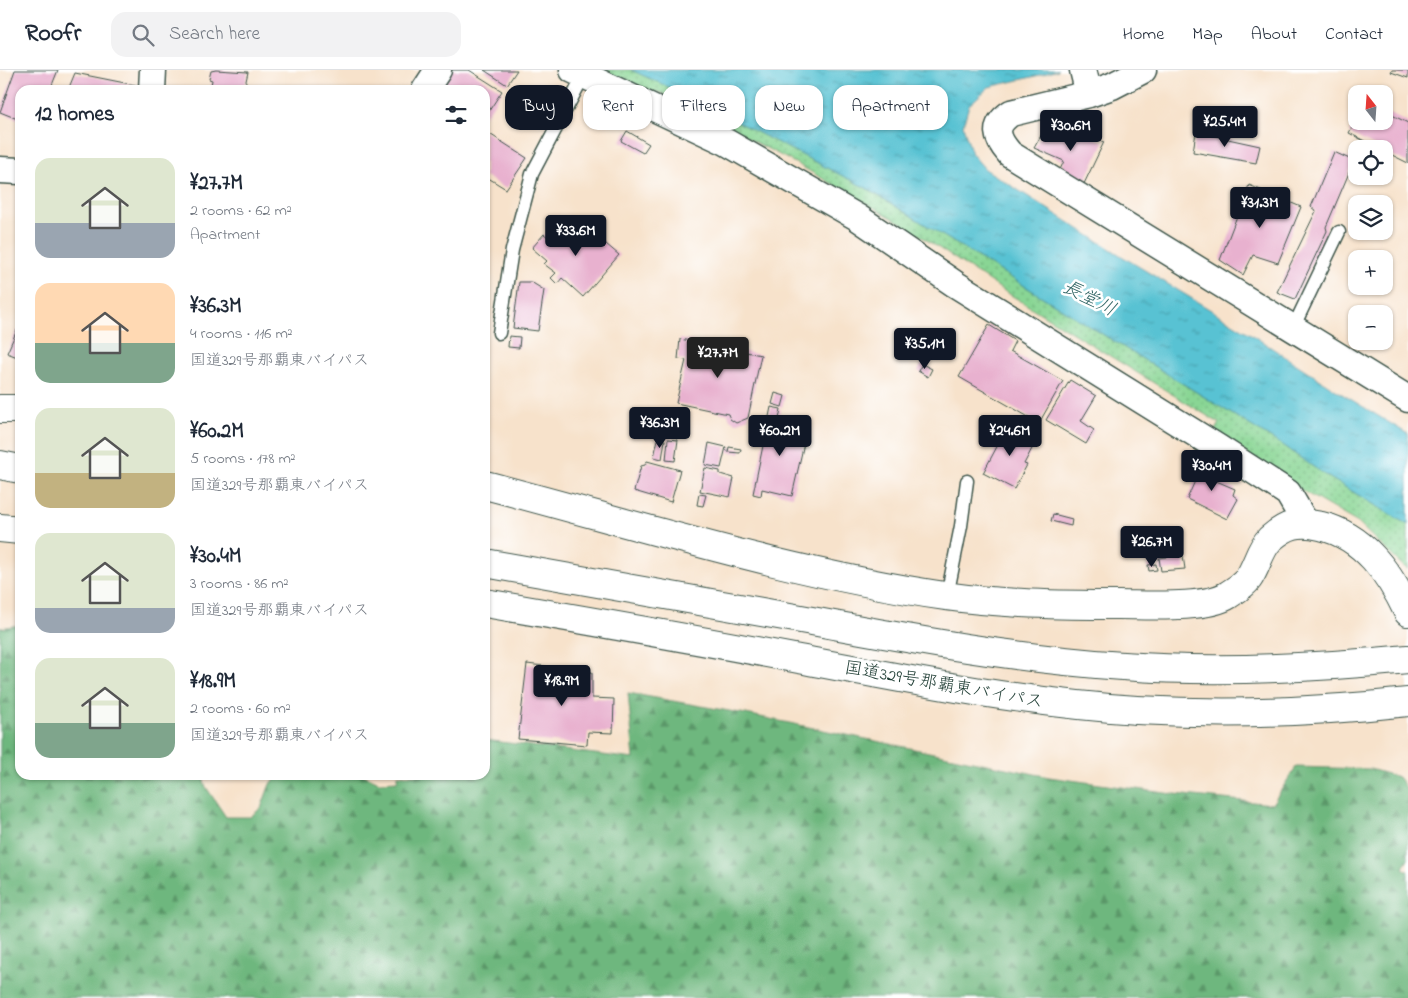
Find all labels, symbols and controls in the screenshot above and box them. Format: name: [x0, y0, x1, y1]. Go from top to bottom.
search box: [111, 12, 461, 57]
text: Roofr: [25, 17, 81, 52]
icon: search: [129, 21, 157, 49]
text: Search here: [169, 21, 260, 48]
text: Home: [1123, 22, 1164, 48]
text: Map: [1192, 22, 1223, 48]
text: About: [1251, 22, 1297, 48]
text: Contact: [1325, 22, 1383, 48]
chip: Buy: [505, 85, 573, 130]
chip: Rent: [583, 85, 652, 130]
chip: Filters: [662, 85, 745, 130]
chip: New: [755, 85, 823, 130]
chip: Apartment: [833, 85, 948, 130]
north arrow: [1348, 85, 1392, 130]
map controls: [1348, 85, 1393, 350]
text: 12 homes: [35, 100, 115, 130]
icon: filters: [442, 101, 470, 129]
pin: ¥25.4M: [1184, 106, 1266, 148]
pin: ¥30.6M: [1030, 109, 1112, 152]
text: ¥25.4M: [1204, 110, 1246, 134]
text: ¥30.6M: [1051, 114, 1091, 138]
button: locate: [1348, 140, 1393, 185]
text: ¥27.7M: [190, 169, 243, 199]
icon: home: [75, 178, 135, 238]
pin: ¥31.3M: [1219, 186, 1301, 229]
text: ¥31.3M: [1241, 191, 1279, 215]
button: layers: [1348, 195, 1393, 240]
text: 2 rooms · 62 m²: [190, 199, 292, 223]
pin: ¥33.6M: [535, 214, 617, 257]
text: ¥33.6M: [556, 219, 596, 243]
text: Apartment: [190, 223, 260, 247]
button: +: [1348, 250, 1393, 295]
water label: 長堂川: [1057, 274, 1120, 324]
text: ¥36.3M: [190, 292, 242, 322]
icon: home: [75, 303, 135, 363]
button: −: [1348, 305, 1393, 350]
text: 4 rooms · 116 m²: [190, 322, 293, 346]
pin: ¥35.1M: [884, 328, 966, 370]
text: ¥35.1M: [905, 332, 945, 356]
pin: ¥27.7M: [677, 336, 759, 379]
text: ¥27.7M: [698, 341, 738, 365]
text: 国道329号那覇東バイパス: [190, 349, 369, 373]
pin: ¥36.3M: [619, 406, 701, 449]
text: ¥36.3M: [640, 411, 680, 435]
pin: ¥60.2M: [739, 414, 821, 457]
pin: ¥24.6M: [969, 414, 1051, 457]
text: ¥60.2M: [190, 417, 244, 447]
text: ¥60.2M: [759, 419, 801, 443]
text: ¥24.6M: [990, 419, 1030, 443]
icon: home: [75, 428, 135, 488]
text: 5 rooms · 178 m²: [190, 447, 296, 471]
pin: ¥30.4M: [1171, 450, 1253, 492]
text: ¥30.4M: [1192, 454, 1232, 478]
text: 国道329号那覇東バイパス: [190, 474, 369, 498]
pin: ¥26.7M: [1111, 526, 1193, 568]
text: ¥26.7M: [1132, 530, 1172, 554]
text: ¥30.4M: [190, 542, 242, 572]
icon: home: [75, 553, 135, 613]
text: 3 rooms · 86 m²: [190, 572, 288, 596]
text: 国道329号那覇東バイパス: [190, 599, 369, 623]
street label: 国道329号那覇東バイパス: [842, 656, 1045, 716]
pin: ¥18.9M: [521, 664, 603, 707]
text: ¥18.9M: [190, 667, 236, 697]
text: ¥18.9M: [544, 669, 580, 693]
icon: home: [75, 678, 135, 738]
text: 2 rooms · 60 m²: [190, 697, 291, 721]
text: 国道329号那覇東バイパス: [190, 724, 369, 748]

